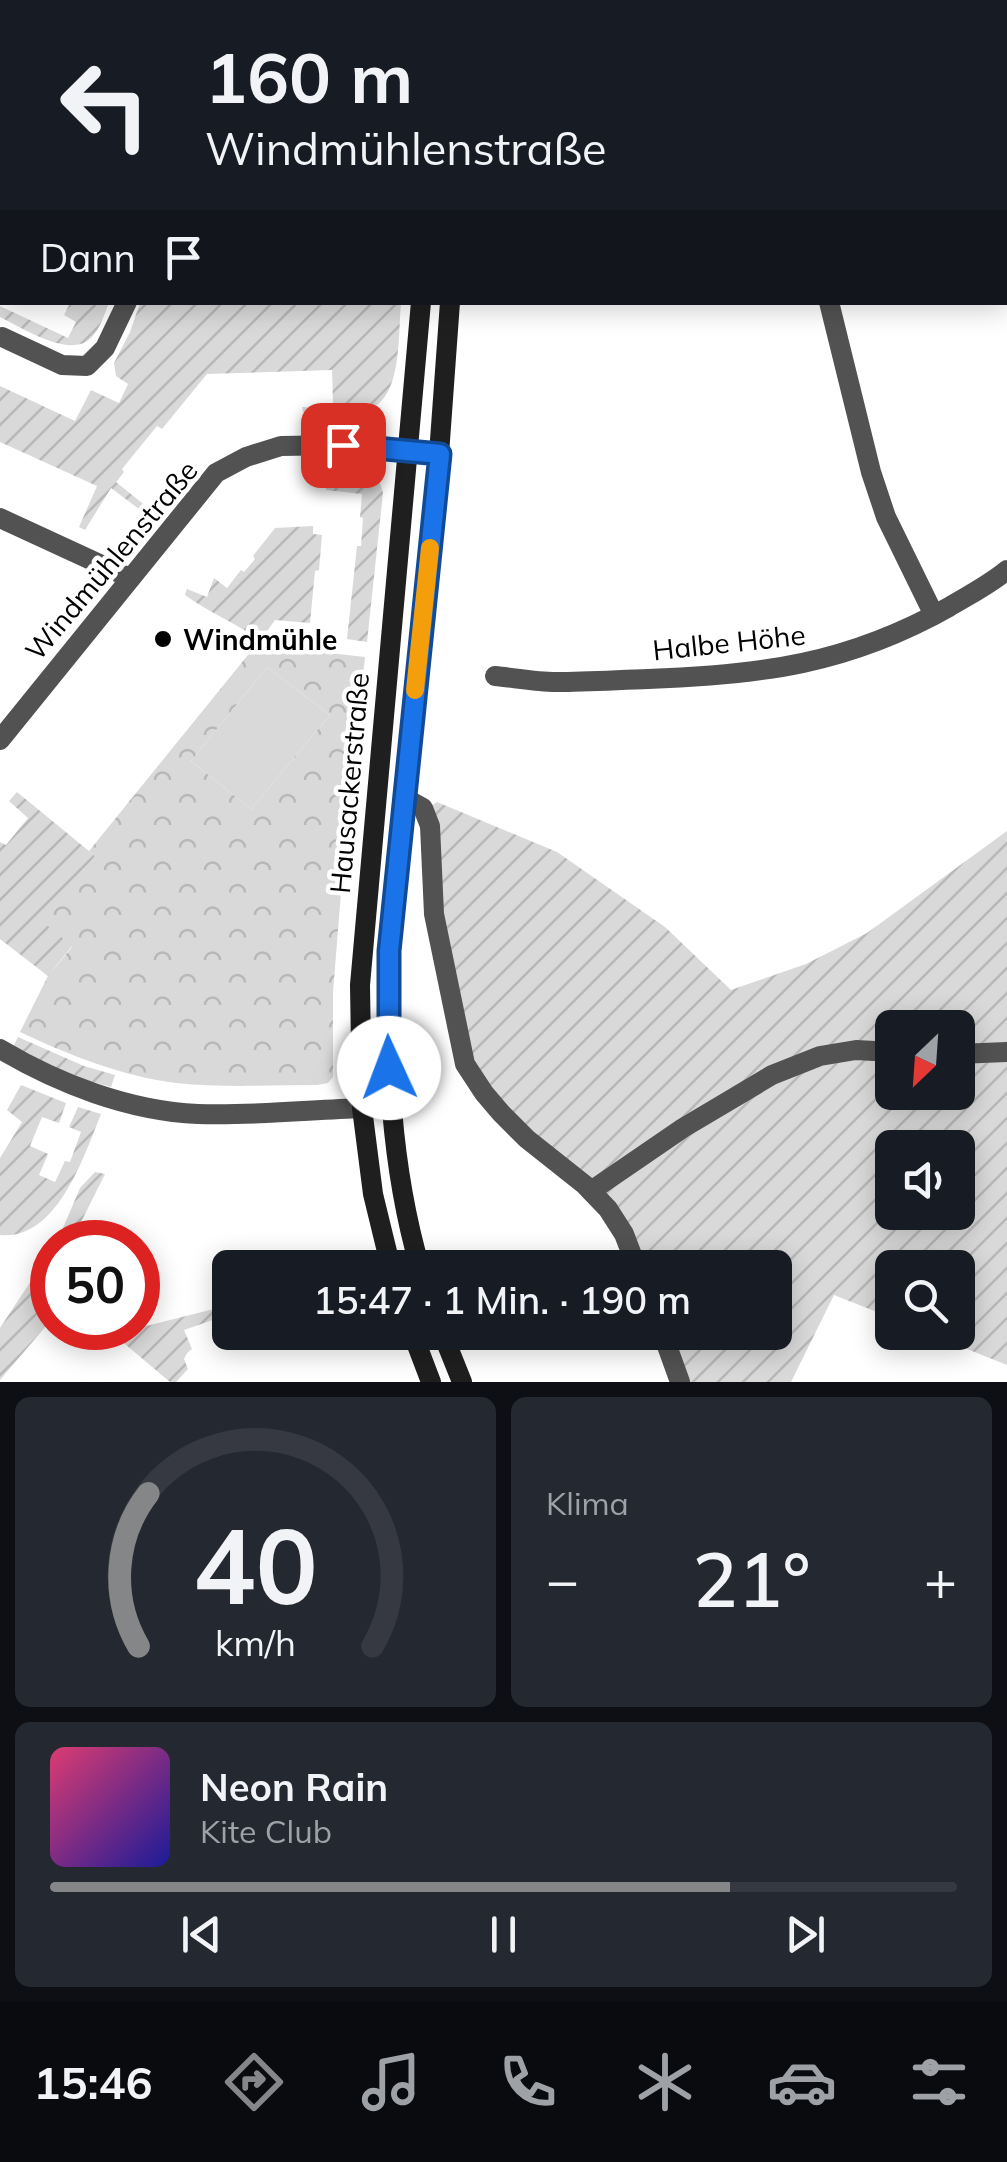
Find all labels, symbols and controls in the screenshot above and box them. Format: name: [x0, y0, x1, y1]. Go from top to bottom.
text: 160 m: [205, 33, 413, 121]
icon: left: [40, 40, 170, 170]
text: Windmühlenstraße: [205, 120, 607, 176]
icon: arrive: [156, 230, 211, 285]
text: Dann: [40, 234, 136, 282]
pin: [301, 403, 386, 488]
icon: arrive: [316, 418, 371, 473]
street label: Windmühlenstraße: [17, 453, 205, 667]
street label: Halbe Höhe: [651, 617, 807, 667]
place label: Windmühle: [183, 622, 337, 657]
marker: Windmühle: [152, 628, 174, 650]
street label: Hausackerstraße: [322, 671, 376, 895]
north arrow: [875, 1010, 975, 1110]
map controls: [875, 1010, 975, 1350]
position arrow: [337, 1016, 441, 1120]
button: sound: [875, 1130, 975, 1230]
speed limit sign: 50: [30, 1220, 160, 1350]
button: search: [875, 1250, 975, 1350]
text: 15:47 · 1 Min. · 190 m: [313, 1276, 691, 1324]
text: Klima: [546, 1483, 629, 1523]
text: 40: [193, 1499, 318, 1630]
text: 21°: [692, 1532, 811, 1626]
text: −: [546, 1545, 579, 1614]
text: +: [924, 1545, 957, 1614]
text: km/h: [215, 1620, 296, 1665]
text: Neon Rain: [200, 1763, 388, 1811]
text: Kite Club: [200, 1811, 332, 1851]
icon: previous: [174, 1907, 229, 1962]
icon: pause: [476, 1907, 531, 1962]
icon: next: [778, 1907, 833, 1962]
icon: directions: [219, 2047, 289, 2117]
icon: music: [356, 2047, 426, 2117]
icon: phone: [493, 2047, 563, 2117]
icon: climate: [630, 2047, 700, 2117]
icon: car: [767, 2047, 837, 2117]
icon: filters: [904, 2047, 974, 2117]
text: 15:46: [33, 2054, 153, 2110]

